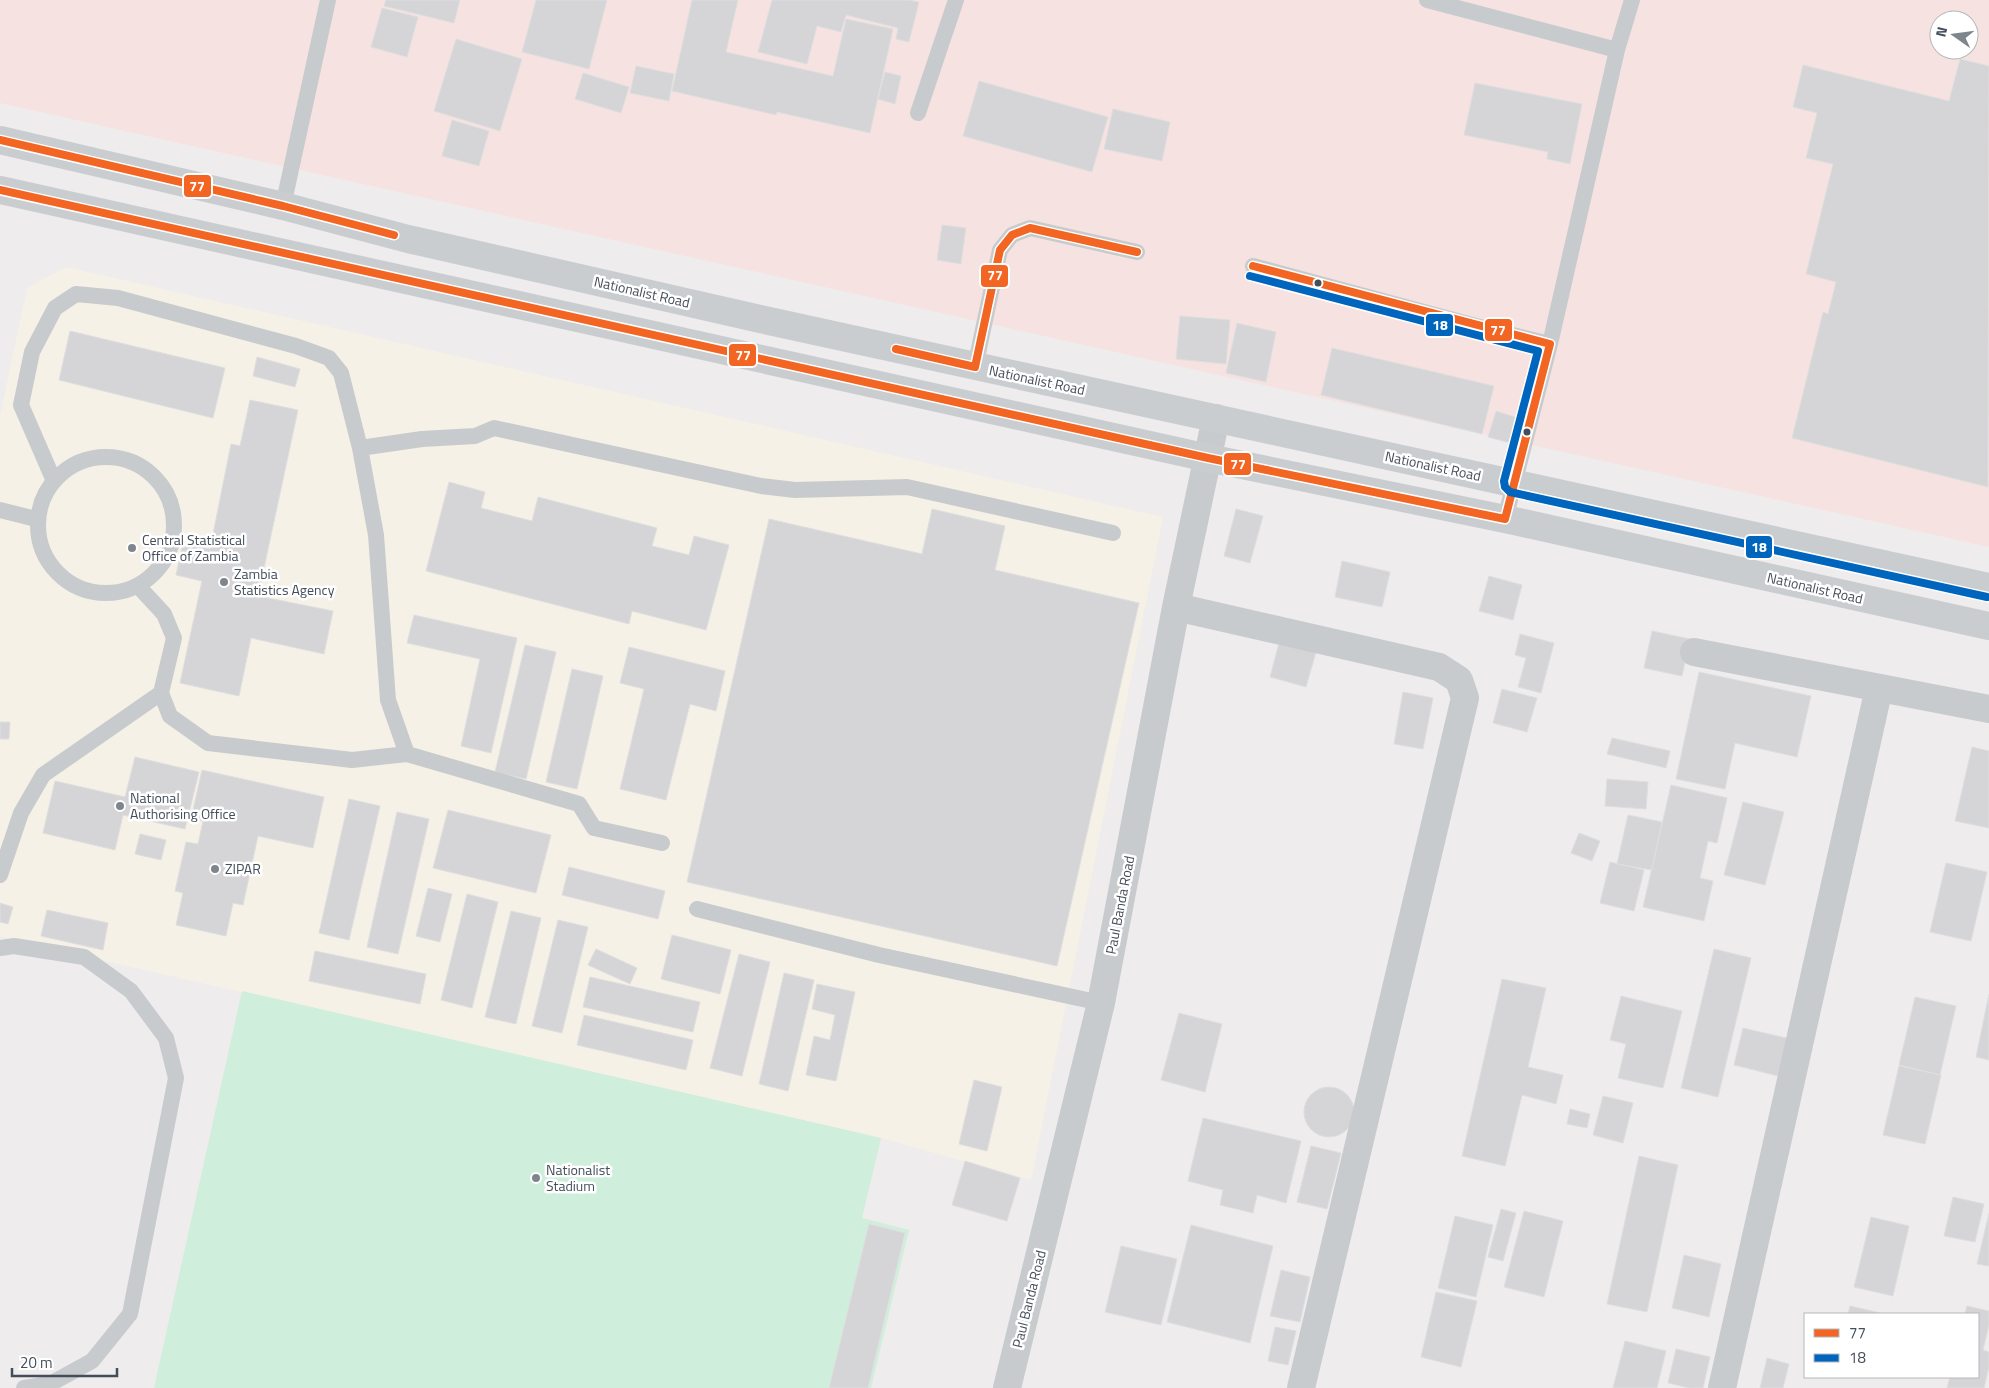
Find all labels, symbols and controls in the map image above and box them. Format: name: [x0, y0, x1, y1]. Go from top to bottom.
north arrow: [1929, 10, 1979, 60]
text: N: [1930, 24, 1952, 39]
line badge: 77: [183, 174, 212, 198]
text: 77: [189, 175, 205, 196]
line badge: 77: [980, 264, 1009, 288]
text: 77: [987, 264, 1003, 285]
street label: Nationalist Road: [592, 270, 692, 313]
unlabelled marker: [1313, 278, 1323, 288]
line badge: 18: [1425, 313, 1454, 337]
text: 18: [1432, 314, 1448, 335]
line badge: 77: [1484, 318, 1513, 342]
text: 77: [1490, 319, 1506, 340]
line badge: 77: [728, 343, 757, 367]
text: 77: [735, 344, 751, 365]
street label: Nationalist Road: [987, 359, 1087, 400]
unlabelled marker: [1522, 427, 1532, 437]
street label: Nationalist Road: [1383, 445, 1483, 486]
line badge: 77: [1223, 452, 1252, 476]
text: 77: [1230, 453, 1246, 474]
place label: Central Statistical Office of Zambia: [142, 529, 245, 566]
line badge: 18: [1745, 535, 1773, 559]
text: 18: [1751, 536, 1767, 557]
marker: Central Statistical Office of Zambia: [126, 542, 138, 554]
place label: Zambia Statistics Agency: [234, 563, 335, 600]
street label: Nationalist Road: [1765, 566, 1865, 609]
marker: Zambia Statistics Agency: [218, 576, 230, 588]
place label: National Authorising Office: [130, 787, 236, 824]
marker: National Authorising Office: [114, 800, 126, 812]
street label: Paul Banda Road: [1100, 854, 1139, 956]
place label: ZIPAR: [225, 858, 261, 879]
marker: ZIPAR: [209, 863, 221, 875]
place label: Nationalist Stadium: [546, 1159, 610, 1196]
marker: Nationalist Stadium: [530, 1172, 542, 1184]
street label: Paul Banda Road: [1006, 1248, 1051, 1350]
legend: [1804, 1313, 1979, 1378]
text: 77: [1849, 1321, 1866, 1344]
scale bar: [12, 1346, 118, 1378]
text: 18: [1849, 1346, 1866, 1369]
text: 20 m: [20, 1351, 53, 1374]

